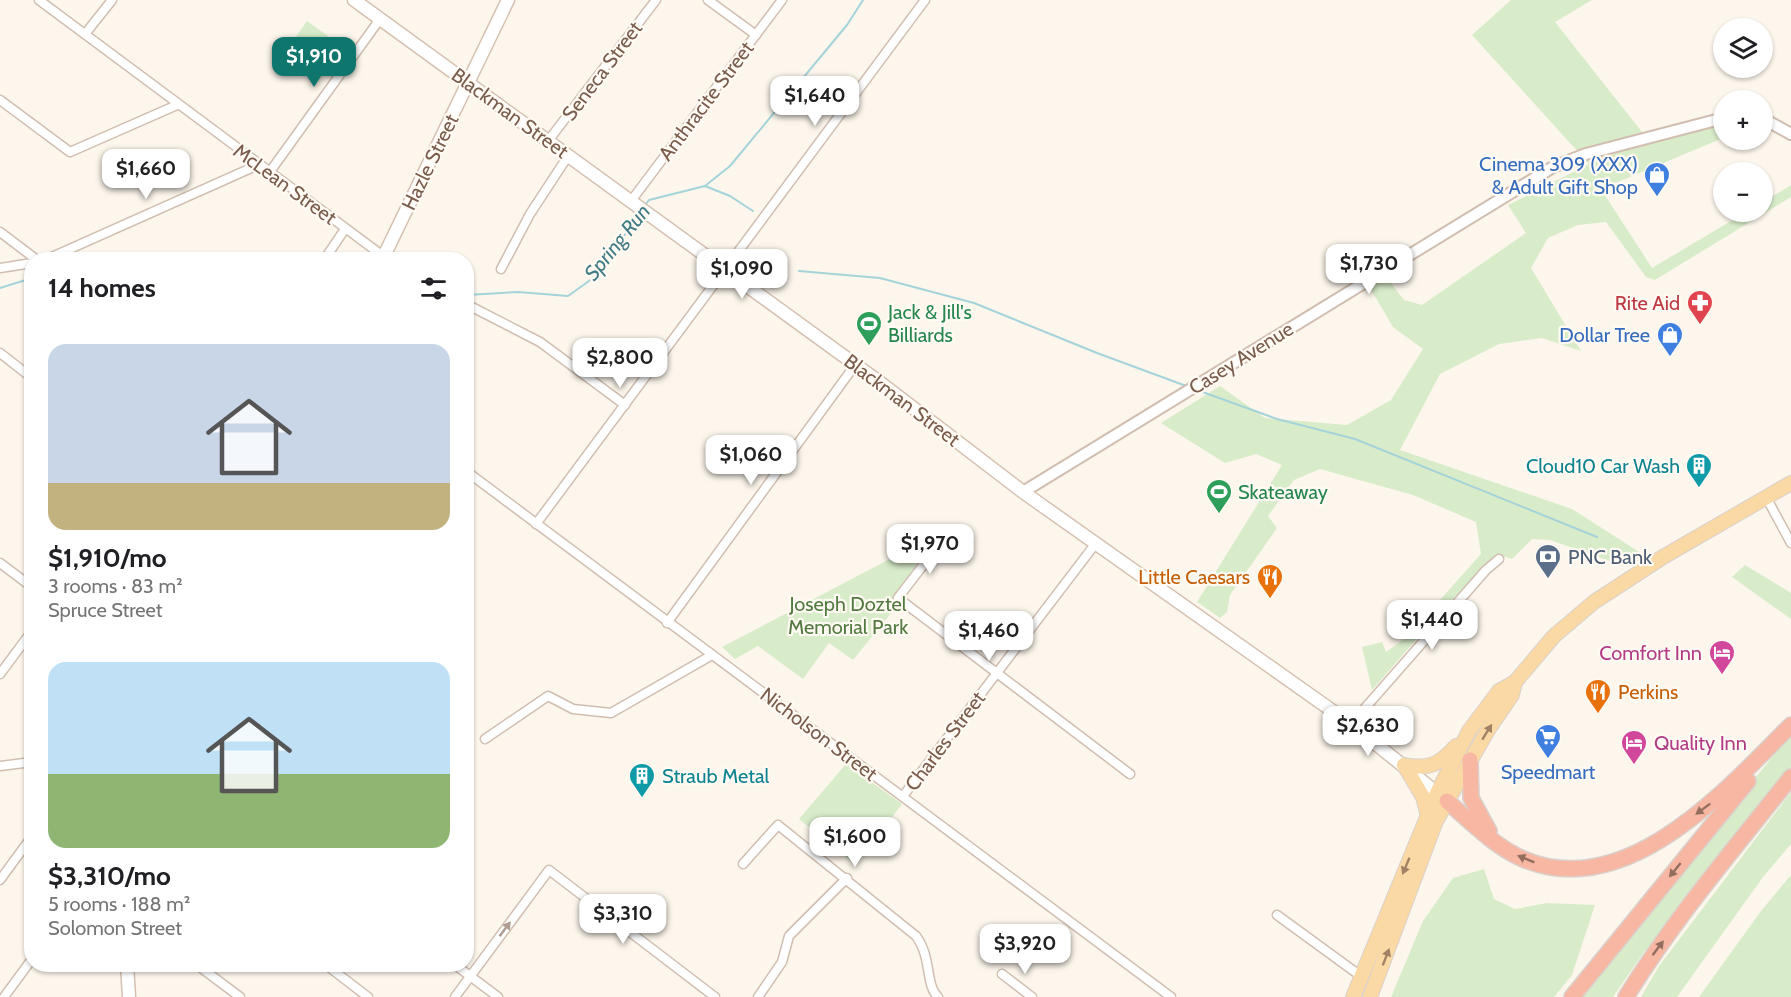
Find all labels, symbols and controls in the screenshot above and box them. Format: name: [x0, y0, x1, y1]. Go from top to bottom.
street label: Seneca Street: [557, 16, 647, 125]
map controls: [1713, 18, 1773, 222]
button: layers: [1713, 18, 1773, 78]
pin: $1,910: [265, 37, 363, 88]
street label: Anthracite Street: [653, 37, 759, 165]
text: $1,910: [286, 44, 342, 68]
street label: Blackman Street: [447, 63, 573, 164]
pin: $1,640: [766, 76, 864, 127]
text: $1,640: [784, 83, 846, 107]
button: +: [1713, 90, 1773, 150]
street label: Hazle Street: [396, 110, 464, 214]
street label: McLean Street: [229, 139, 341, 230]
pin: $1,660: [97, 149, 195, 200]
place label: Cinema 309 (XXX) & Adult Gift Shop: [1479, 152, 1638, 199]
text: $1,660: [116, 156, 176, 180]
shop icon: Cinema 309 (XXX) & Adult Gift Shop: [1642, 160, 1672, 198]
button: −: [1713, 162, 1773, 222]
water label: Spring Run: [579, 199, 655, 285]
pin: $1,730: [1320, 244, 1418, 295]
pin: $1,090: [693, 249, 791, 300]
text: $1,730: [1340, 251, 1398, 275]
text: $1,090: [711, 256, 773, 280]
text: 14 homes: [48, 272, 156, 304]
icon: filters: [417, 272, 450, 305]
pharmacy icon: Rite Aid: [1685, 288, 1715, 326]
place label: Rite Aid: [1615, 291, 1680, 315]
place label: Jack & Jill's Billiards: [887, 300, 972, 347]
sports icon: Jack & Jill's Billiards: [854, 309, 884, 347]
street label: Casey Avenue: [1184, 316, 1298, 400]
shop icon: Dollar Tree: [1655, 320, 1685, 358]
place label: Dollar Tree: [1559, 323, 1650, 347]
pin: $2,800: [571, 338, 669, 389]
text: $2,800: [586, 345, 654, 369]
street label: Blackman Street: [840, 349, 965, 451]
icon: home: [195, 383, 303, 491]
pin: $1,060: [702, 435, 800, 486]
text: $1,060: [720, 442, 782, 466]
building icon: Cloud10 Car Wash: [1684, 451, 1714, 489]
place label: Cloud10 Car Wash: [1526, 454, 1680, 478]
sports icon: Skateaway: [1204, 477, 1234, 515]
place label: Skateaway: [1238, 480, 1328, 504]
pin: $1,970: [881, 524, 979, 575]
text: $1,970: [901, 531, 959, 555]
text: $1,910/mo: [48, 542, 167, 574]
bank icon: PNC Bank: [1533, 542, 1563, 580]
place label: PNC Bank: [1568, 545, 1652, 569]
restaurant icon: Little Caesars: [1255, 562, 1285, 600]
place label: Little Caesars: [1138, 565, 1250, 589]
text: 3 rooms · 83 m²: [48, 574, 183, 598]
park label: Joseph Doztel Memorial Park: [788, 592, 908, 639]
text: Spruce Street: [48, 598, 163, 622]
pin: $1,440: [1383, 600, 1481, 651]
text: $1,440: [1401, 607, 1463, 631]
pin: $1,460: [940, 611, 1038, 662]
text: $1,460: [958, 618, 1020, 642]
hotel icon: Comfort Inn: [1707, 638, 1737, 676]
place label: Comfort Inn: [1599, 641, 1702, 665]
restaurant icon: Perkins: [1583, 677, 1613, 715]
place label: Perkins: [1618, 680, 1678, 704]
street label: Nicholson Street: [756, 682, 882, 786]
street label: Charles Street: [900, 686, 990, 795]
icon: home: [195, 701, 303, 809]
pin: $2,630: [1319, 706, 1417, 757]
text: $2,630: [1337, 713, 1399, 737]
supermarket icon: Speedmart: [1533, 722, 1563, 760]
one-way arrow: [1481, 724, 1492, 740]
hotel icon: Quality Inn: [1619, 728, 1649, 766]
place label: Quality Inn: [1654, 731, 1747, 755]
place label: Speedmart: [1501, 760, 1595, 784]
building icon: Straub Metal: [627, 761, 657, 799]
place label: Straub Metal: [662, 764, 770, 788]
one-way arrow: [1696, 803, 1712, 815]
pin: $1,600: [806, 817, 904, 868]
text: $1,600: [823, 824, 887, 848]
one-way arrow: [1516, 854, 1534, 864]
one-way arrow: [1401, 858, 1411, 876]
text: $3,310/mo: [48, 860, 171, 892]
one-way arrow: [1669, 863, 1681, 878]
text: 5 rooms · 188 m²: [48, 892, 190, 916]
pin: $3,310: [574, 894, 672, 945]
text: $3,310: [593, 901, 653, 925]
text: Solomon Street: [48, 916, 182, 940]
one-way arrow: [499, 922, 511, 938]
pin: $3,920: [976, 924, 1074, 975]
text: $3,920: [994, 931, 1056, 955]
one-way arrow: [1652, 941, 1664, 957]
one-way arrow: [1381, 948, 1391, 966]

